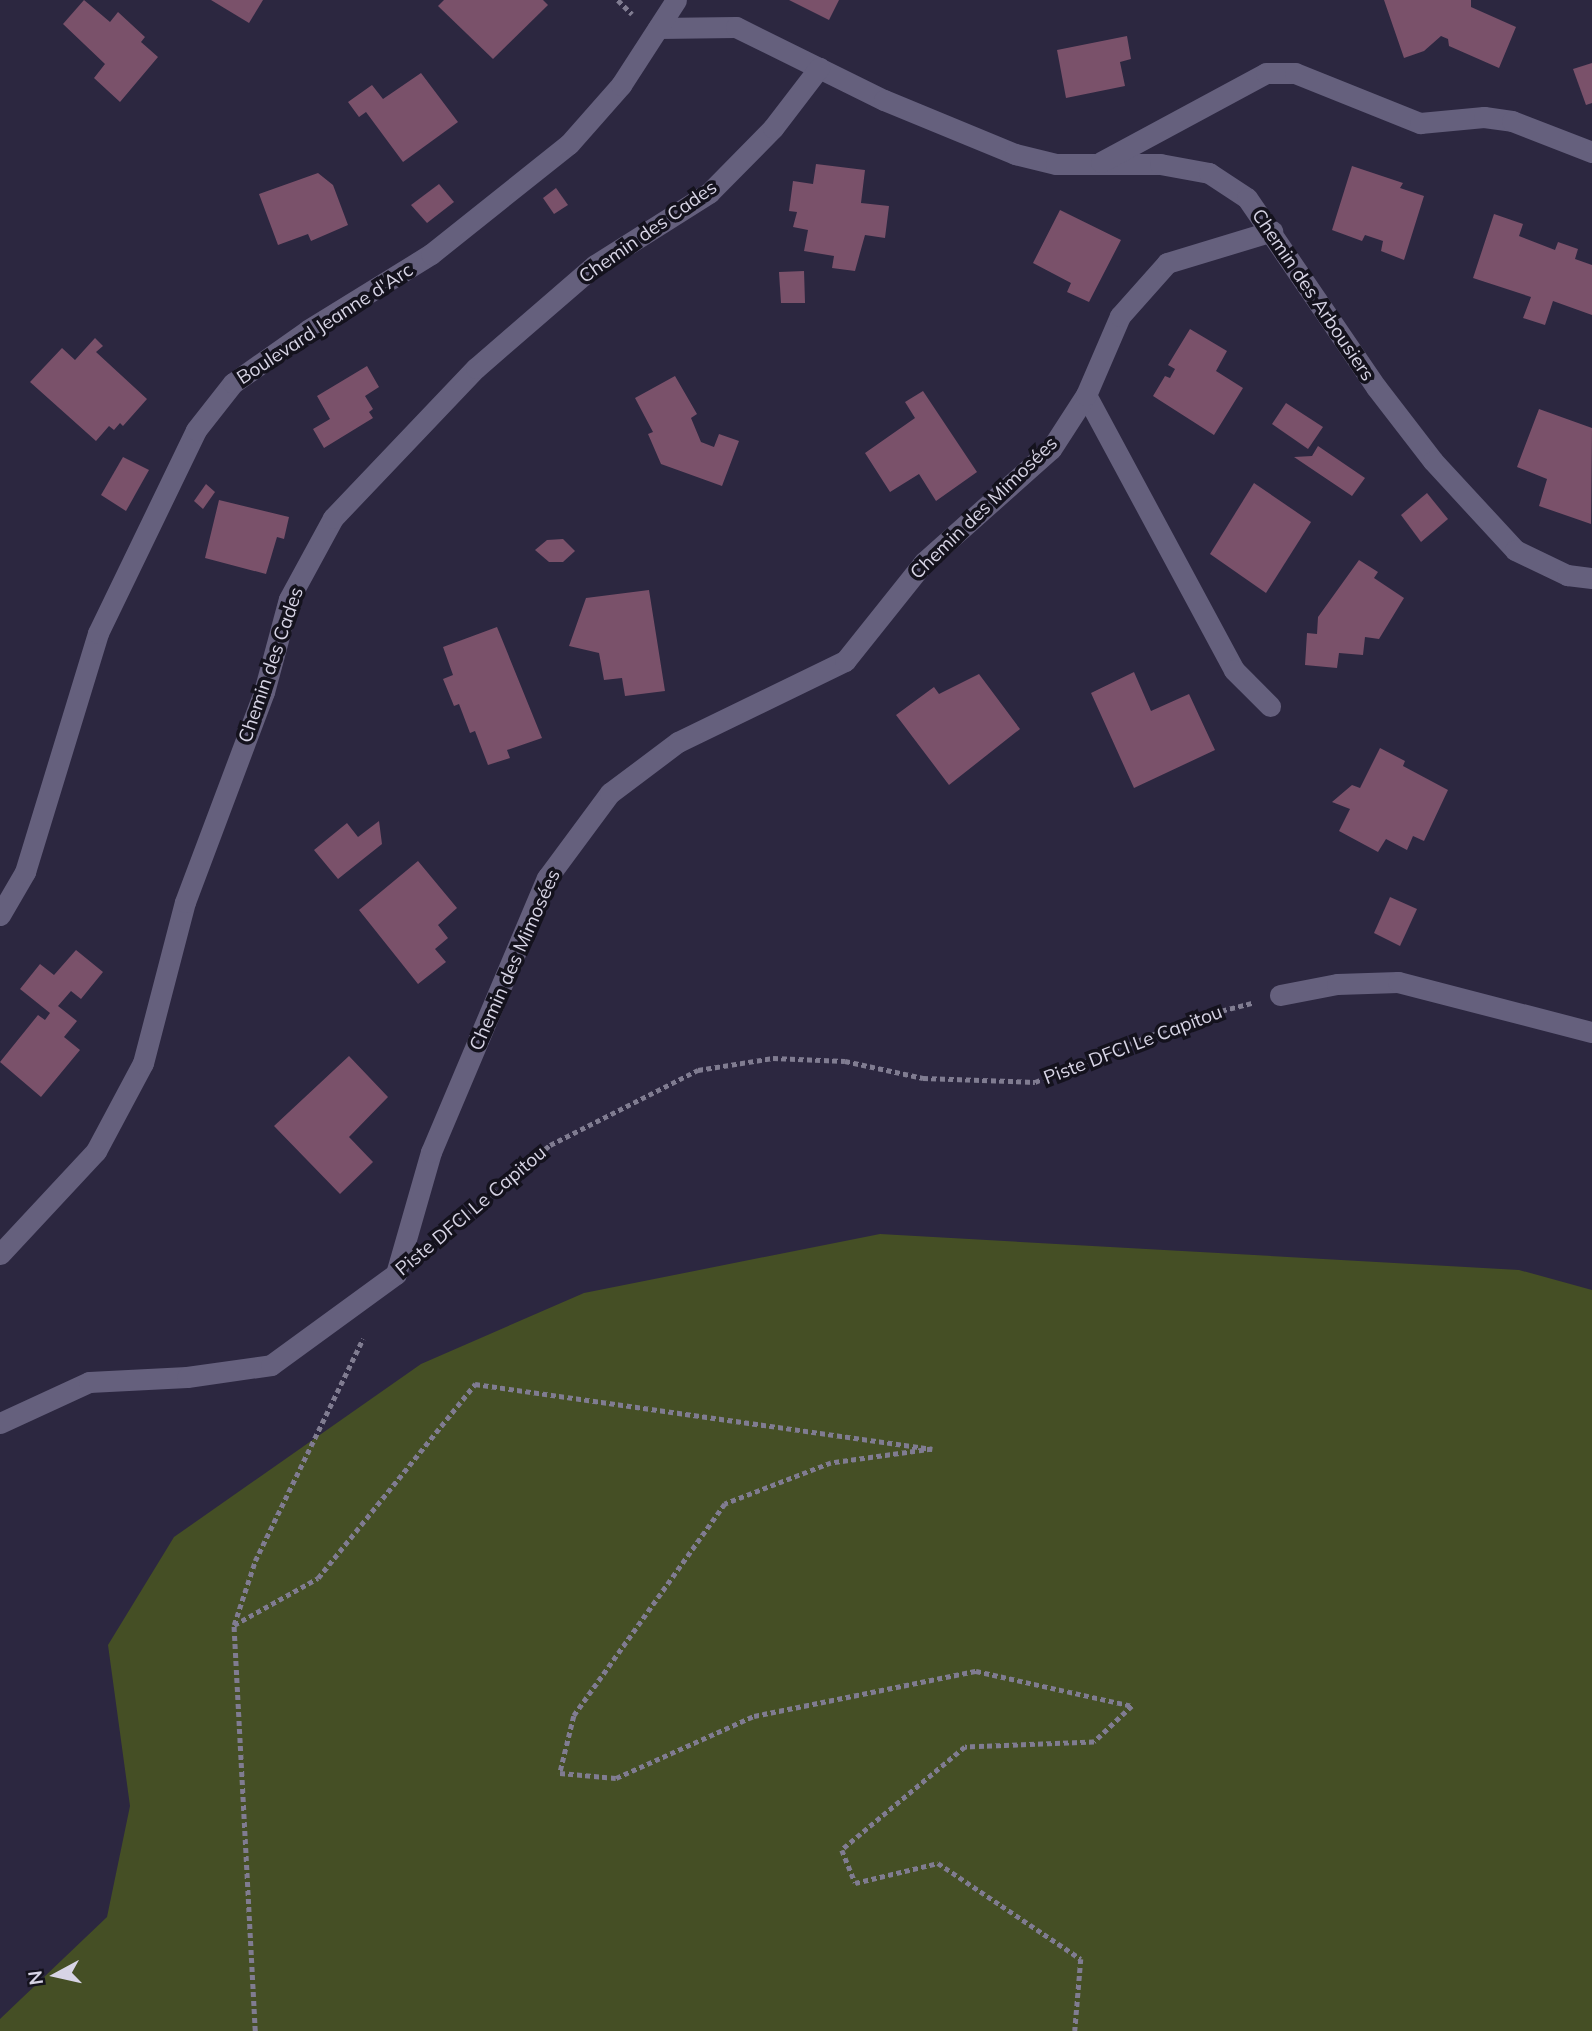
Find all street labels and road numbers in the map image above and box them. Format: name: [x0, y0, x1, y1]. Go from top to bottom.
street label: Chemin des Cades: [575, 176, 721, 288]
street label: Chemin des Arbousiers: [1247, 205, 1379, 385]
street label: Boulevard Jeanne d'Arc: [233, 259, 417, 389]
street label: Chemin des Mimosées: [906, 432, 1062, 584]
street label: Chemin des Cades: [234, 584, 308, 746]
street label: Chemin des Mimosées: [465, 866, 565, 1054]
street label: Piste DFCI Le Capitou: [1040, 1000, 1226, 1090]
street label: Piste DFCI Le Capitou: [391, 1141, 551, 1281]

